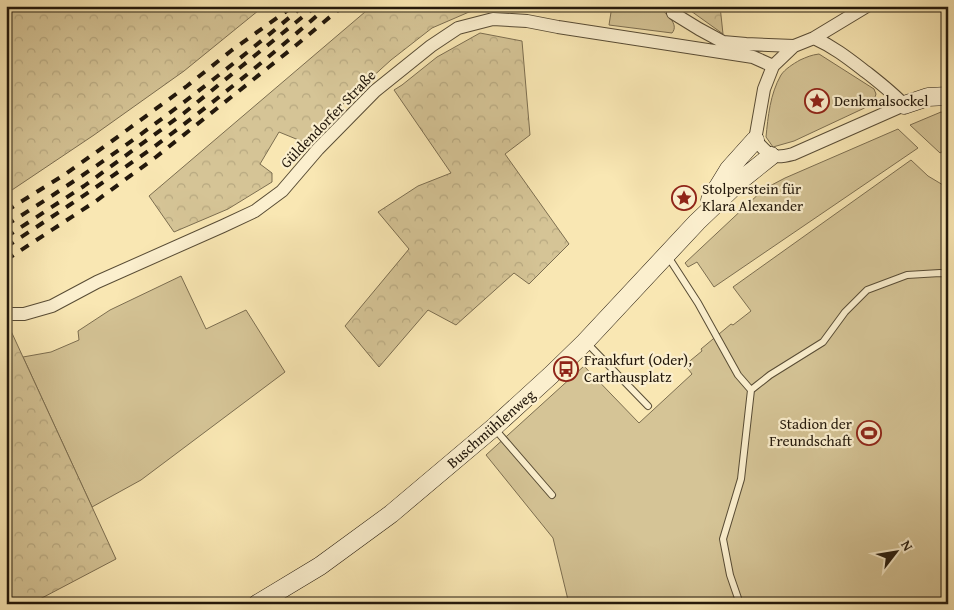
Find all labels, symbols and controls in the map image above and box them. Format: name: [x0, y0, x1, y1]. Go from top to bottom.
street label: Güldendorfer Straße: [275, 65, 380, 172]
place icon: Denkmalsockel: [804, 88, 830, 114]
place label: Denkmalsockel: [834, 90, 928, 111]
place label: Stolperstein für Klara Alexander: [702, 178, 803, 216]
place icon: Stolperstein für Klara Alexander: [671, 185, 697, 211]
place label: Frankfurt (Oder), Carthausplatz: [584, 349, 692, 387]
bus stop icon: Frankfurt (Oder), Carthausplatz: [553, 356, 579, 382]
street label: Buschmühlenweg: [442, 384, 540, 473]
place label: Stadion der Freundschaft: [769, 413, 853, 451]
sports icon: Stadion der Freundschaft: [856, 420, 882, 446]
north arrow: [872, 528, 922, 578]
text: N: [896, 536, 918, 555]

